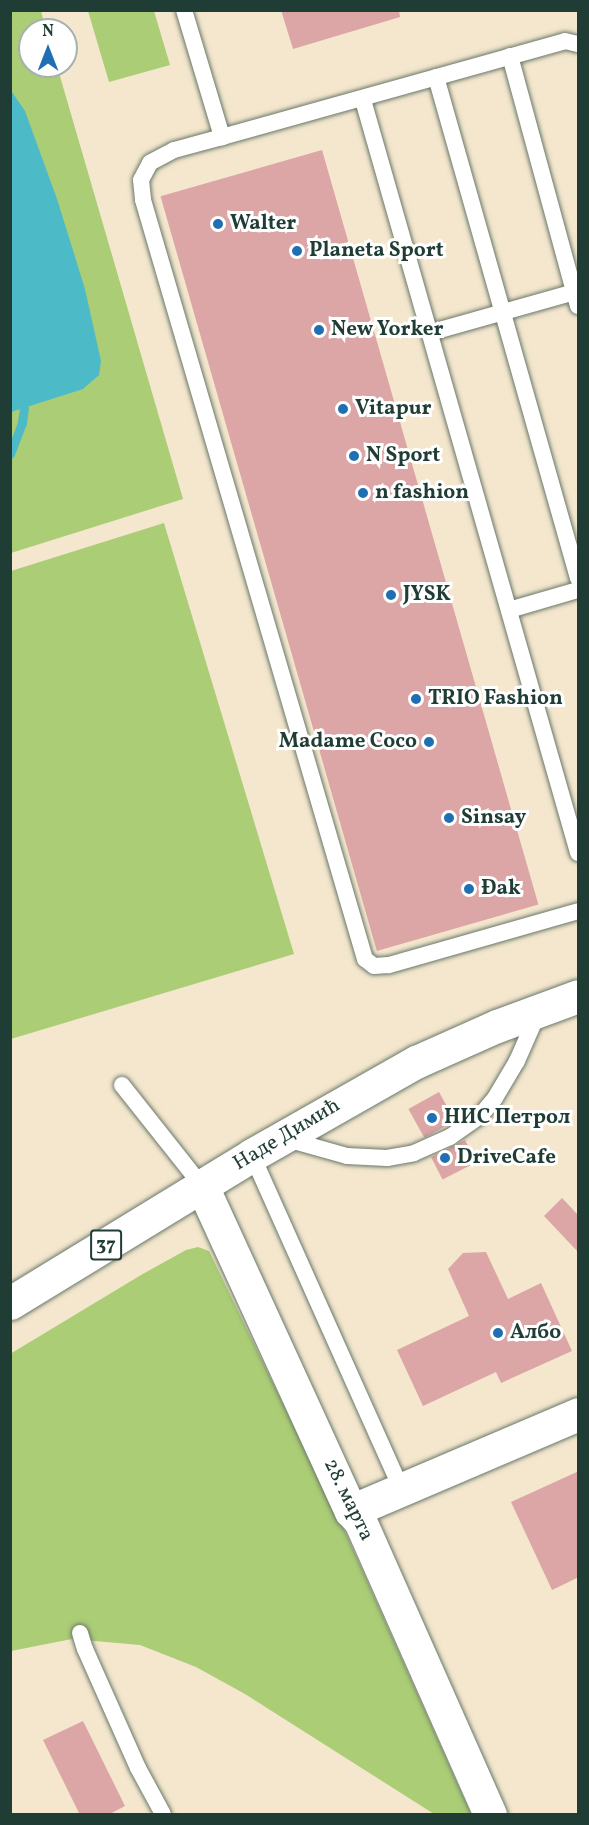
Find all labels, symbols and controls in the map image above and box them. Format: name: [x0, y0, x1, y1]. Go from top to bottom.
north arrow: [18, 18, 78, 78]
text: N: [42, 21, 54, 43]
place label: Walter: [230, 211, 296, 237]
marker: Walter: [211, 217, 225, 231]
place label: Planeta Sport: [309, 238, 444, 264]
marker: Planeta Sport: [290, 244, 304, 258]
place label: New Yorker: [331, 317, 444, 343]
marker: New Yorker: [312, 323, 326, 337]
place label: Vitapur: [355, 396, 432, 422]
marker: Vitapur: [336, 402, 350, 416]
place label: N Sport: [366, 443, 440, 469]
marker: N Sport: [347, 449, 361, 463]
place label: n fashion: [375, 480, 469, 506]
marker: n fashion: [356, 486, 370, 500]
place label: JYSK: [403, 582, 451, 608]
marker: JYSK: [384, 588, 398, 602]
place label: TRIO Fashion: [428, 686, 563, 712]
marker: TRIO Fashion: [409, 692, 423, 706]
place label: Madame Coco: [279, 729, 417, 755]
marker: Madame Coco: [422, 735, 436, 749]
place label: Sinsay: [461, 805, 526, 831]
marker: Sinsay: [442, 811, 456, 825]
place label: Đak: [481, 876, 521, 902]
marker: Đak: [462, 882, 476, 896]
street label: Наде Димић: [229, 1093, 345, 1177]
place label: НИС Петрол: [444, 1105, 570, 1131]
marker: НИС Петрол: [425, 1111, 439, 1125]
place label: DriveCafe: [457, 1145, 556, 1171]
marker: DriveCafe: [438, 1151, 452, 1165]
road number: 37: [90, 1228, 122, 1262]
place label: Албо: [510, 1320, 561, 1346]
marker: Албо: [491, 1326, 505, 1340]
street label: 28. марта: [317, 1455, 379, 1545]

